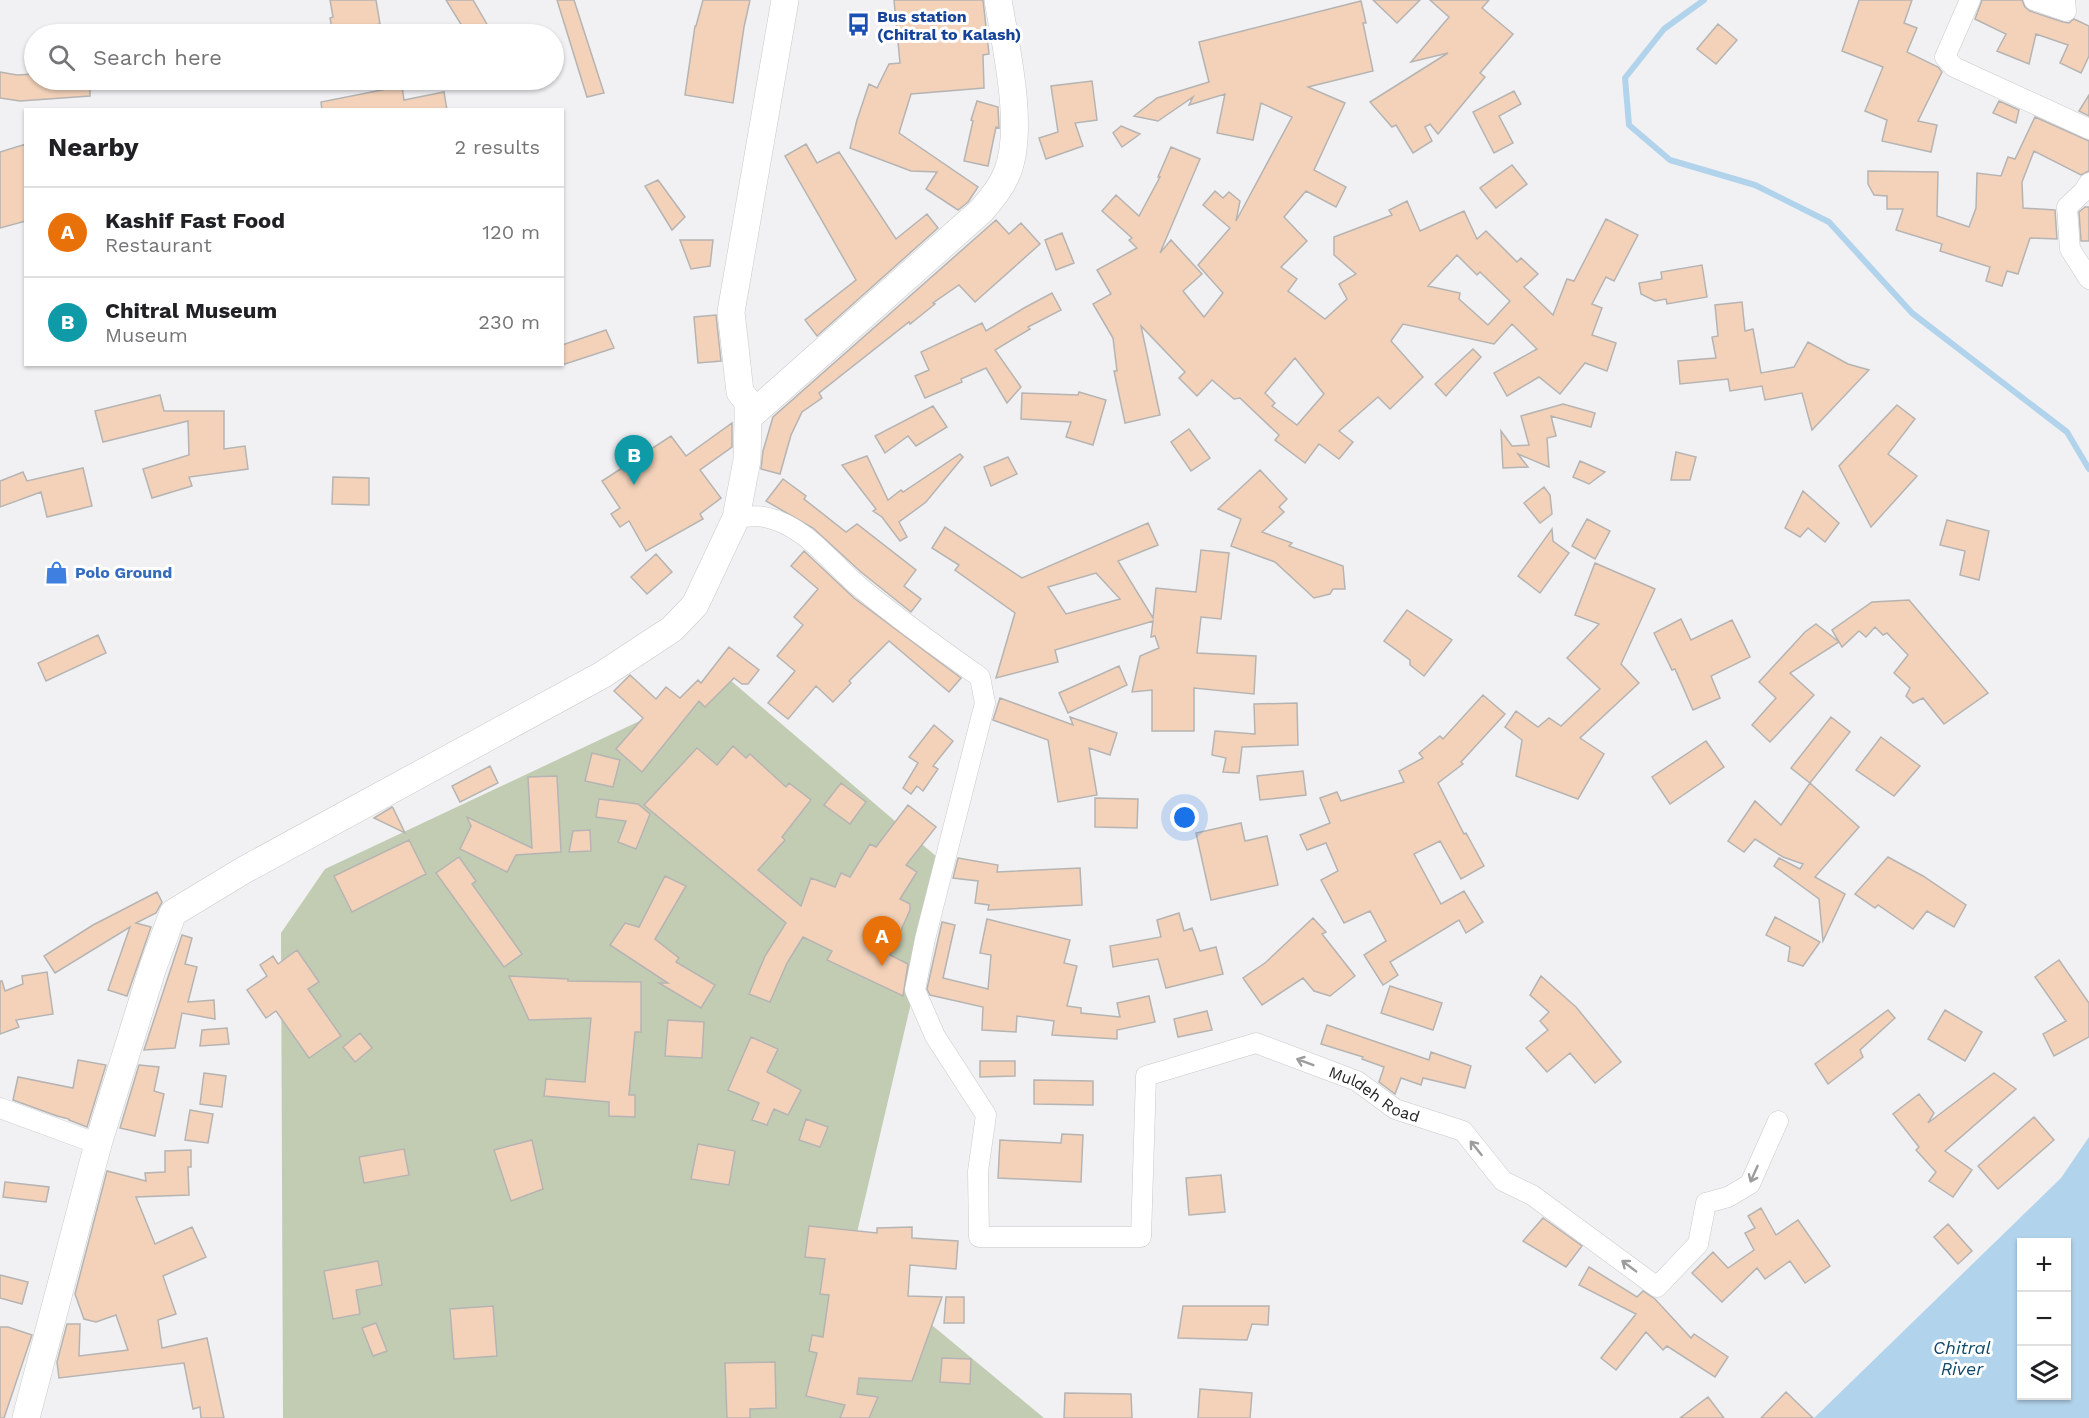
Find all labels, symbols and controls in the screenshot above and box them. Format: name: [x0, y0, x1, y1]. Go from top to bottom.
place label: Bus station (Chitral to Kalash): [877, 7, 1021, 44]
bus stop icon: Bus station (Chitral to Kalash): [846, 12, 872, 38]
search box: [24, 24, 564, 90]
icon: search: [45, 41, 78, 74]
text: Search here: [93, 45, 222, 70]
text: Nearby: [48, 132, 139, 162]
text: 2 results: [455, 135, 540, 159]
text: Kashif Fast Food: [105, 208, 285, 233]
text: A: [61, 220, 74, 244]
text: 120 m: [482, 220, 540, 244]
text: Restaurant: [105, 233, 212, 257]
text: Chitral Museum: [105, 298, 277, 323]
text: B: [61, 310, 74, 334]
text: 230 m: [478, 310, 540, 334]
text: Museum: [105, 323, 188, 347]
pin: B: [614, 436, 654, 485]
shop icon: Polo Ground: [44, 559, 70, 585]
place label: Polo Ground: [75, 563, 172, 582]
your location: [1170, 803, 1199, 832]
pin: A: [862, 916, 902, 966]
one-way arrow: [1297, 1055, 1315, 1066]
street label: Muldeh Road: [1326, 1062, 1422, 1126]
one-way arrow: [1470, 1140, 1483, 1156]
one-way arrow: [1748, 1165, 1760, 1183]
map controls: [2017, 1238, 2071, 1400]
button: +: [2017, 1238, 2071, 1292]
one-way arrow: [1621, 1260, 1637, 1273]
button: −: [2017, 1292, 2071, 1346]
water label: Chitral River: [1933, 1337, 1991, 1379]
button: layers: [2017, 1346, 2071, 1400]

